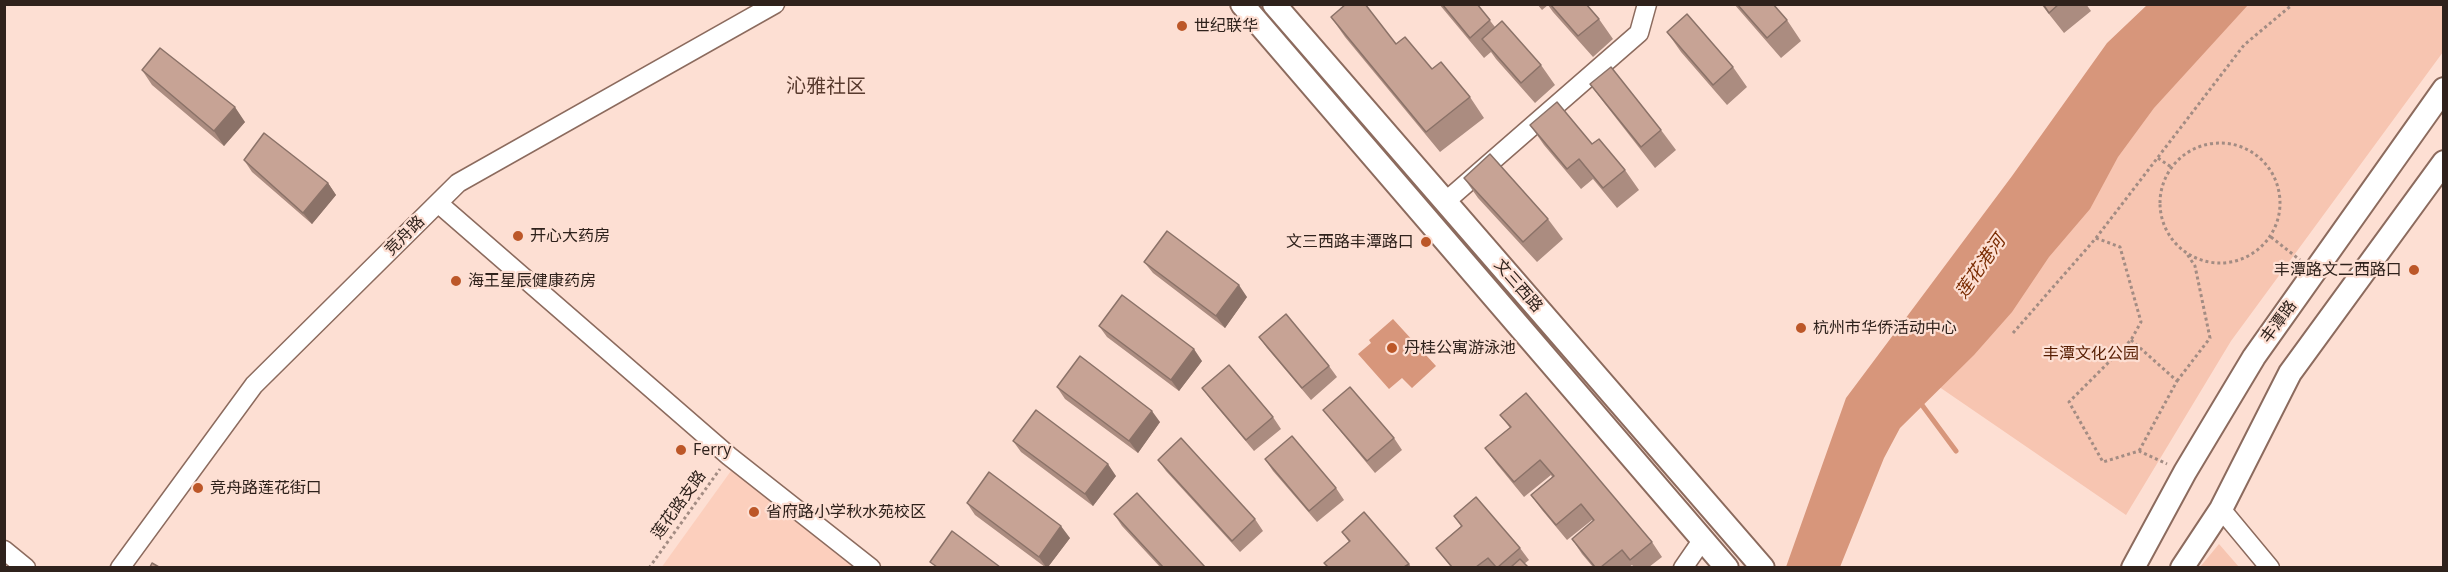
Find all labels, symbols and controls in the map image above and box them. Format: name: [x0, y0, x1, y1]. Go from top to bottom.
place label: 世纪联华: [1194, 16, 1258, 36]
marker: 世纪联华: [1175, 19, 1189, 33]
district label: 沁雅社区: [786, 75, 866, 99]
street label: 竞舟路: [381, 212, 429, 260]
place label: 开心大药房: [530, 226, 610, 246]
marker: 开心大药房: [511, 229, 525, 243]
water label: 莲花港河: [1952, 231, 2010, 303]
place label: 文三西路丰潭路口: [1286, 232, 1414, 252]
marker: 文三西路丰潭路口: [1419, 235, 1433, 249]
street label: 文三西路: [1490, 256, 1546, 316]
place label: 丰潭路文二西路口: [2274, 260, 2402, 280]
marker: 丰潭路文二西路口: [2407, 263, 2421, 277]
place label: 海王星辰健康药房: [468, 271, 596, 291]
marker: 海王星辰健康药房: [449, 274, 463, 288]
street label: 丰潭路: [2257, 297, 2301, 347]
place label: 杭州市华侨活动中心: [1813, 318, 1957, 338]
marker: 杭州市华侨活动中心: [1794, 321, 1808, 335]
place label: 丹桂公寓游泳池: [1404, 338, 1516, 358]
marker: 丹桂公寓游泳池: [1385, 341, 1399, 355]
park label: 丰潭文化公园: [2043, 344, 2139, 364]
place label: Ferry: [693, 440, 731, 460]
marker: Ferry: [674, 443, 688, 457]
street label: 莲花路支路: [648, 467, 710, 543]
place label: 竞舟路莲花街口: [210, 478, 322, 498]
marker: 竞舟路莲花街口: [191, 481, 205, 495]
place label: 省府路小学秋水苑校区: [766, 502, 926, 522]
marker: 省府路小学秋水苑校区: [747, 505, 761, 519]

